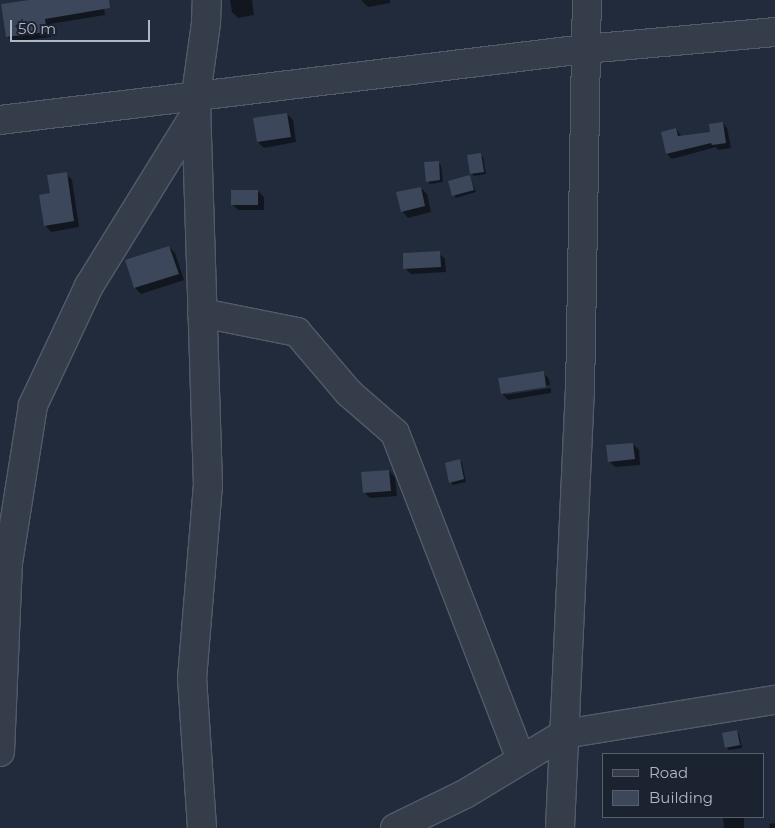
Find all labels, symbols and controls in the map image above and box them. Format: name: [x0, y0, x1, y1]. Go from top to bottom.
scale bar: [12, 10, 152, 42]
text: 50 m: [18, 19, 56, 38]
legend: [602, 753, 765, 818]
text: Road: [649, 763, 688, 782]
text: Building: [649, 788, 713, 807]

